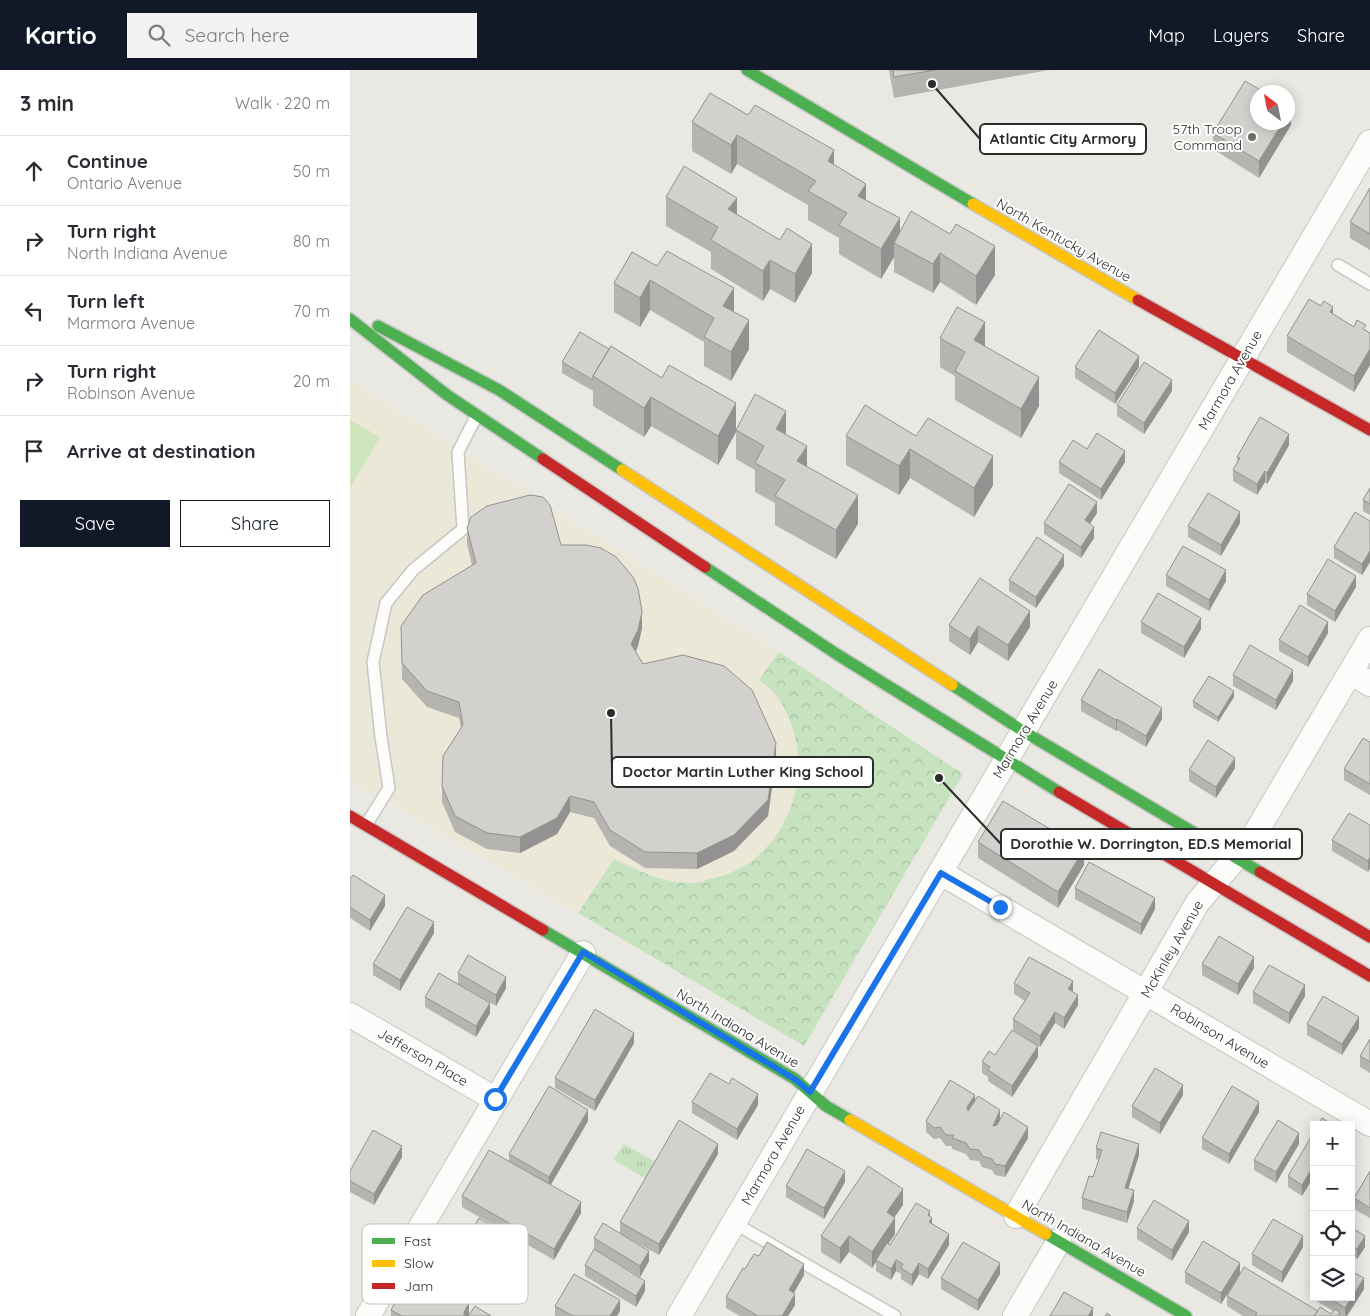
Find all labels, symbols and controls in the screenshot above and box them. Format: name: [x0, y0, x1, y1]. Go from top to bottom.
search box: [127, 13, 477, 58]
text: Kartio: [25, 20, 97, 50]
icon: search: [145, 21, 173, 49]
text: Search here: [185, 23, 290, 47]
text: Map: [1148, 24, 1185, 47]
text: Layers: [1213, 24, 1269, 47]
text: Share: [1297, 24, 1345, 47]
north arrow: [1250, 85, 1295, 130]
text: 3 min: [20, 90, 74, 116]
text: Walk · 220 m: [235, 93, 330, 113]
place label: 57th Troop Command: [1173, 120, 1242, 154]
callout: Atlantic City Armory: [980, 124, 1146, 154]
text: Atlantic City Armory: [990, 129, 1136, 148]
marker: 57th Troop Command: [1246, 131, 1258, 143]
text: Continue: [67, 149, 148, 173]
icon: ahead: [20, 157, 48, 185]
text: 50 m: [293, 161, 330, 181]
text: Ontario Avenue: [67, 173, 182, 193]
street label: North Kentucky Avenue: [993, 194, 1135, 286]
text: Turn right: [67, 219, 156, 243]
icon: right: [20, 227, 48, 255]
text: 80 m: [293, 231, 330, 251]
text: North Indiana Avenue: [67, 243, 227, 263]
text: Turn left: [67, 289, 145, 313]
icon: left: [20, 297, 48, 325]
text: 70 m: [293, 301, 330, 321]
text: Marmora Avenue: [67, 313, 195, 333]
street label: Marmora Avenue: [1194, 327, 1266, 433]
text: Turn right: [67, 359, 156, 383]
icon: right: [20, 367, 48, 395]
text: 20 m: [293, 371, 330, 391]
text: Robinson Avenue: [67, 383, 195, 403]
icon: arrive: [20, 437, 48, 465]
text: Arrive at destination: [67, 439, 256, 463]
button: Save: [20, 500, 170, 547]
button: Share: [180, 500, 330, 547]
street label: Marmora Avenue: [988, 676, 1062, 782]
callout: Doctor Martin Luther King School: [612, 757, 873, 787]
text: Doctor Martin Luther King School: [622, 762, 864, 781]
callout: Dorothie W. Dorrington, ED.S Memorial: [1001, 829, 1302, 859]
text: Dorothie W. Dorrington, ED.S Memorial: [1010, 834, 1292, 853]
route end: [989, 896, 1012, 919]
street label: McKinley Avenue: [1137, 897, 1207, 1001]
street label: North Indiana Avenue: [673, 984, 803, 1072]
street label: Robinson Avenue: [1167, 999, 1273, 1073]
street label: Jefferson Place: [375, 1024, 472, 1090]
route start: [484, 1088, 507, 1111]
street label: Marmora Avenue: [737, 1102, 809, 1208]
map controls: [1310, 1121, 1355, 1301]
button: +: [1310, 1121, 1355, 1166]
button: −: [1310, 1166, 1355, 1211]
street label: North Indiana Avenue: [1019, 1195, 1149, 1281]
button: locate: [1310, 1211, 1355, 1256]
legend: [362, 1224, 528, 1304]
text: Fast: [404, 1232, 432, 1250]
text: Slow: [404, 1254, 434, 1272]
button: layers: [1310, 1256, 1355, 1301]
text: Jam: [404, 1277, 433, 1295]

